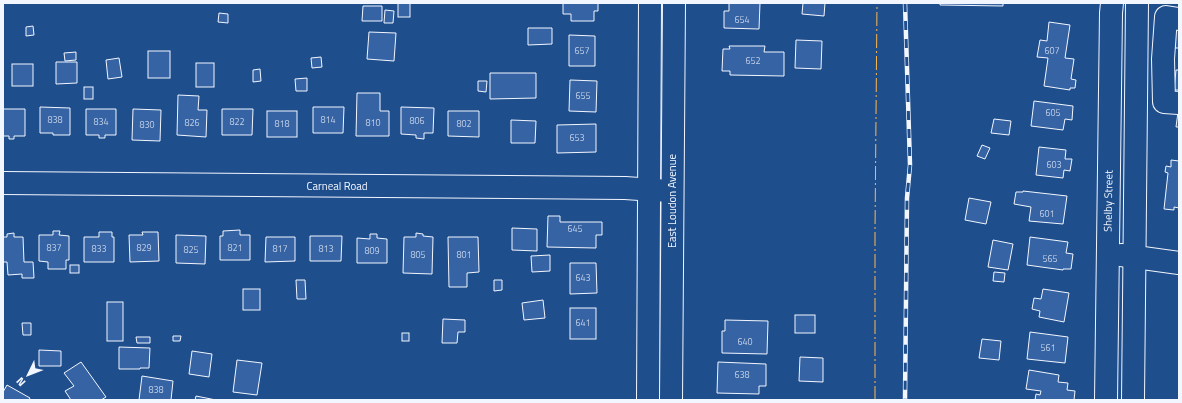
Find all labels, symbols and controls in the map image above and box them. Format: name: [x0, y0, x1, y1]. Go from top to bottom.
house number: 654: [734, 13, 750, 26]
house number: 657: [574, 44, 590, 57]
house number: 607: [1044, 44, 1060, 57]
house number: 652: [745, 54, 761, 67]
house number: 655: [575, 89, 591, 102]
house number: 605: [1045, 106, 1061, 119]
house number: 838: [47, 113, 63, 126]
house number: 814: [320, 113, 336, 126]
house number: 806: [409, 114, 425, 127]
house number: 834: [93, 115, 109, 128]
house number: 822: [229, 115, 245, 128]
house number: 826: [184, 116, 200, 129]
house number: 810: [365, 116, 381, 129]
house number: 818: [274, 117, 290, 130]
house number: 802: [456, 117, 472, 130]
house number: 830: [139, 118, 155, 131]
house number: 653: [569, 131, 585, 144]
street label: East Loudon Avenue: [664, 153, 680, 248]
house number: 603: [1046, 158, 1062, 171]
street label: Shelby Street: [1099, 170, 1117, 232]
street label: Carneal Road: [306, 178, 368, 194]
house number: 601: [1039, 207, 1055, 220]
house number: 645: [567, 222, 583, 235]
house number: 837: [46, 241, 62, 254]
house number: 829: [136, 241, 152, 254]
house number: 821: [227, 241, 243, 254]
house number: 833: [91, 242, 107, 255]
house number: 817: [272, 242, 288, 255]
house number: 813: [318, 242, 334, 255]
house number: 825: [183, 243, 199, 256]
house number: 809: [364, 244, 380, 257]
house number: 805: [410, 248, 426, 261]
house number: 801: [456, 248, 472, 261]
house number: 565: [1042, 252, 1058, 265]
house number: 643: [575, 271, 591, 284]
house number: 641: [575, 316, 591, 329]
house number: 640: [737, 335, 753, 348]
house number: 561: [1040, 341, 1056, 354]
north arrow: [8, 355, 48, 395]
house number: 638: [734, 368, 750, 381]
text: N: [12, 374, 29, 390]
house number: 838: [148, 383, 164, 396]

